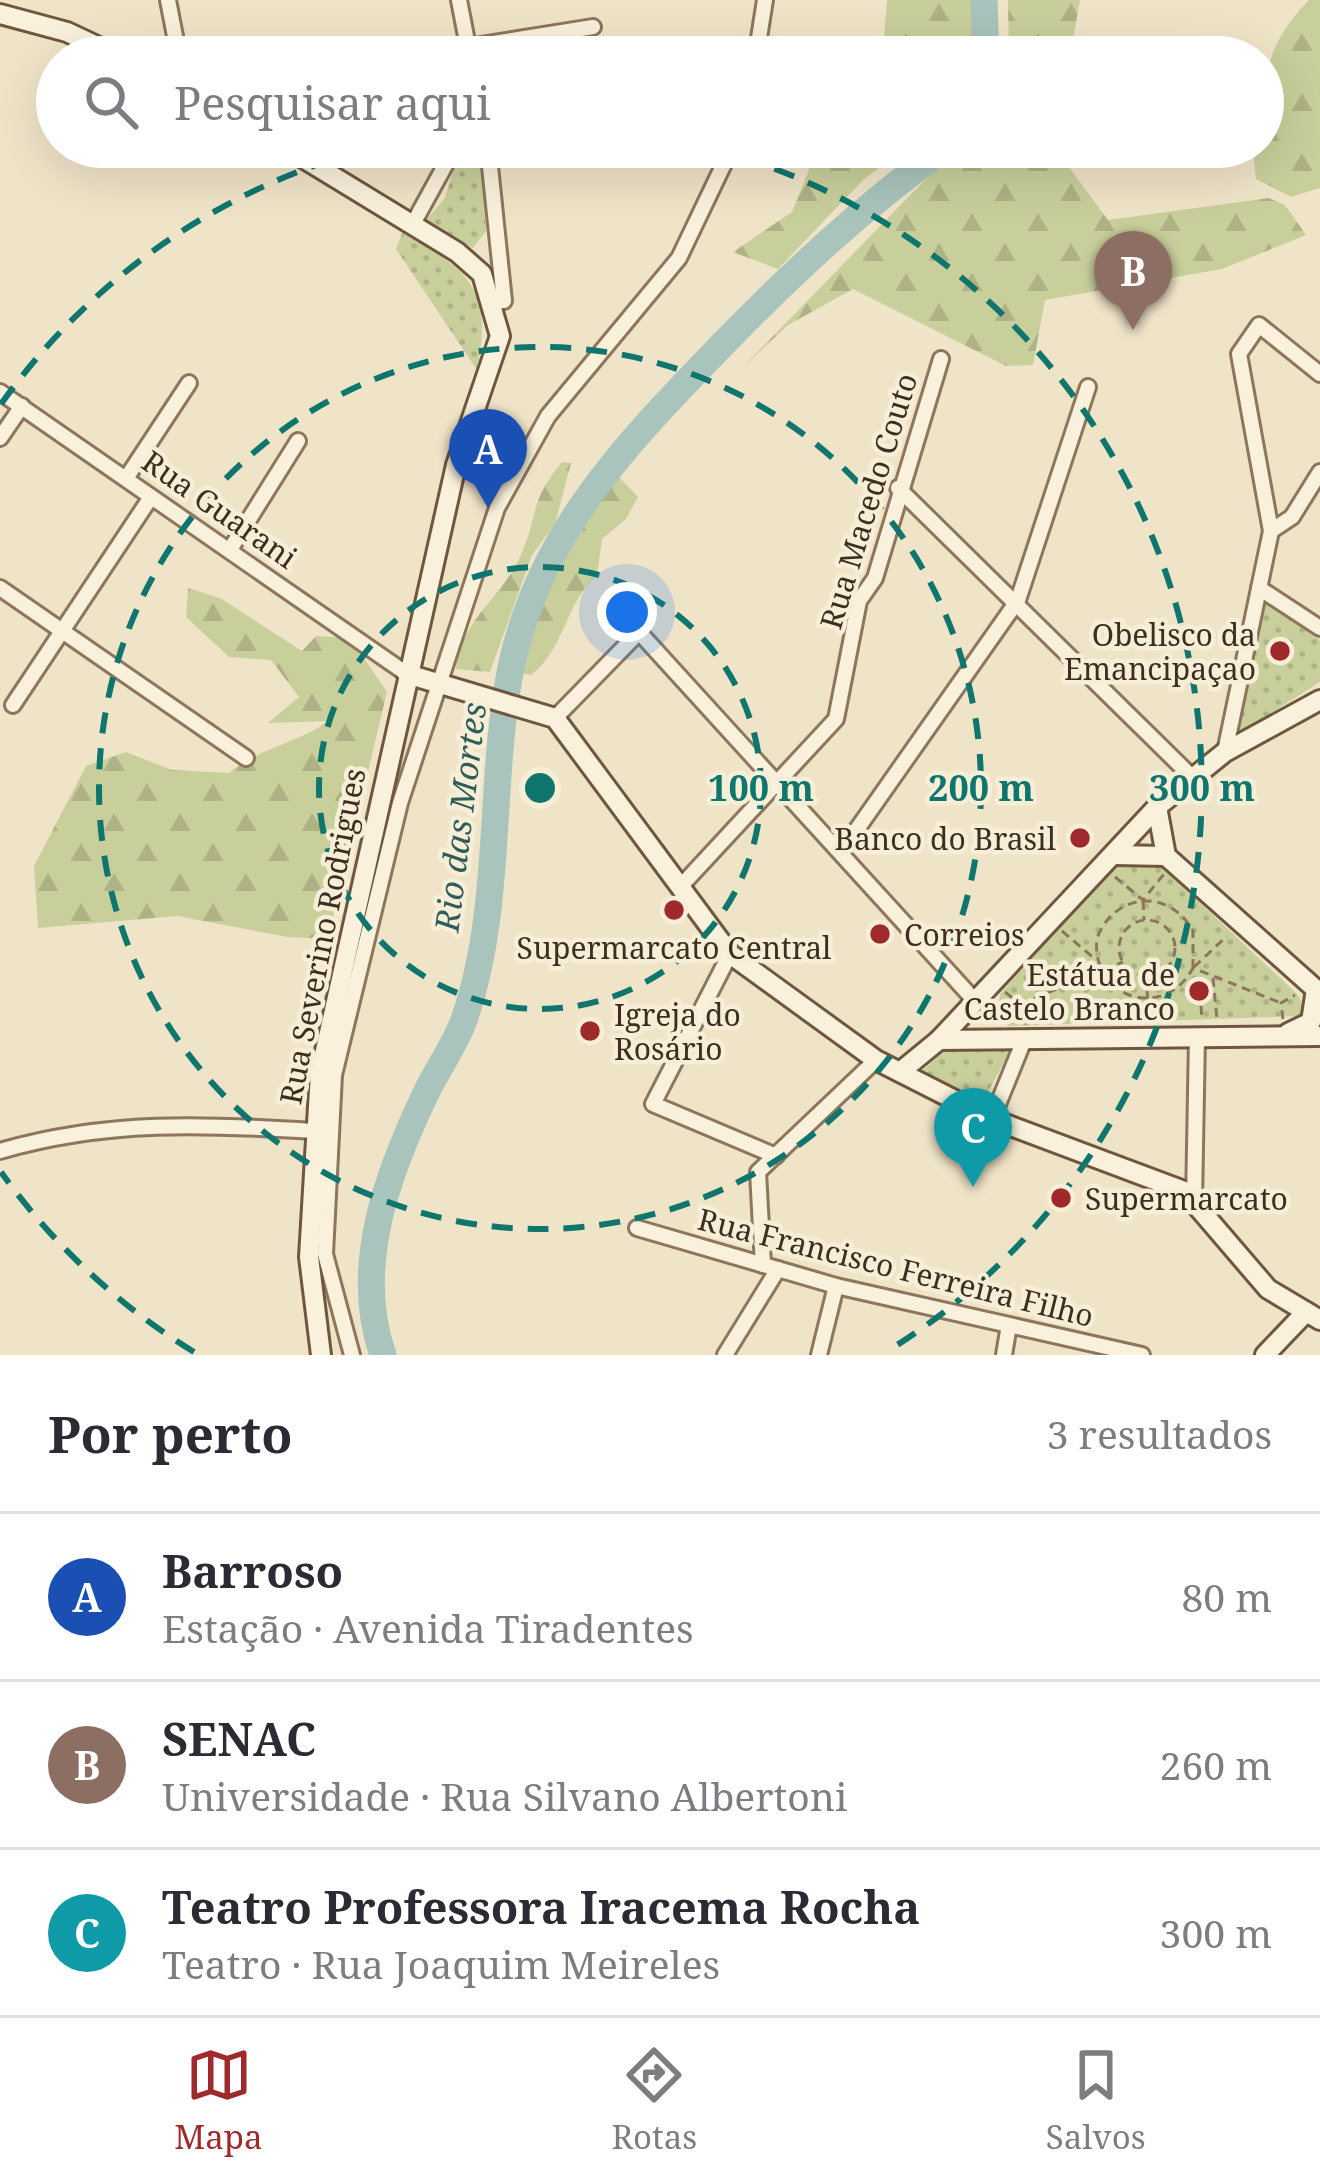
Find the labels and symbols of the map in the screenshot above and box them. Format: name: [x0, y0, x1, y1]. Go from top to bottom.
pin: B: [1094, 231, 1172, 330]
street label: Rua Macedo Couto: [810, 368, 926, 634]
pin: A: [449, 409, 527, 508]
street label: Rua Guarani: [134, 441, 306, 578]
your location: [597, 582, 657, 642]
place label: Obelisco da Emancipaçao: [1064, 614, 1256, 689]
marker: Obelisco da Emancipaçao: [1267, 638, 1293, 664]
water label: Rio das Mortes: [423, 700, 496, 935]
text: 100 m: [708, 763, 814, 812]
text: 200 m: [928, 763, 1034, 812]
text: 300 m: [1149, 763, 1255, 812]
street label: Rua Severino Rodrigues: [269, 765, 375, 1107]
centre of rings: [519, 767, 561, 809]
place label: Banco do Brasil: [834, 818, 1056, 859]
marker: Banco do Brasil: [1067, 825, 1093, 851]
marker: Supermarcato Central: [661, 897, 687, 923]
place label: Correios: [904, 914, 1024, 955]
marker: Correios: [867, 921, 893, 947]
place label: Supermarcato Central: [517, 927, 831, 968]
place label: Estátua de Castelo Branco: [964, 954, 1175, 1029]
marker: Estátua de Castelo Branco: [1186, 978, 1212, 1004]
place label: Igreja do Rosário: [614, 994, 741, 1069]
marker: Igreja do Rosário: [577, 1018, 603, 1044]
pin: C: [934, 1088, 1012, 1187]
place label: Supermarcato: [1085, 1178, 1288, 1219]
marker: Supermarcato: [1048, 1185, 1074, 1211]
street label: Rua Francisco Ferreira Filho: [694, 1198, 1098, 1336]

